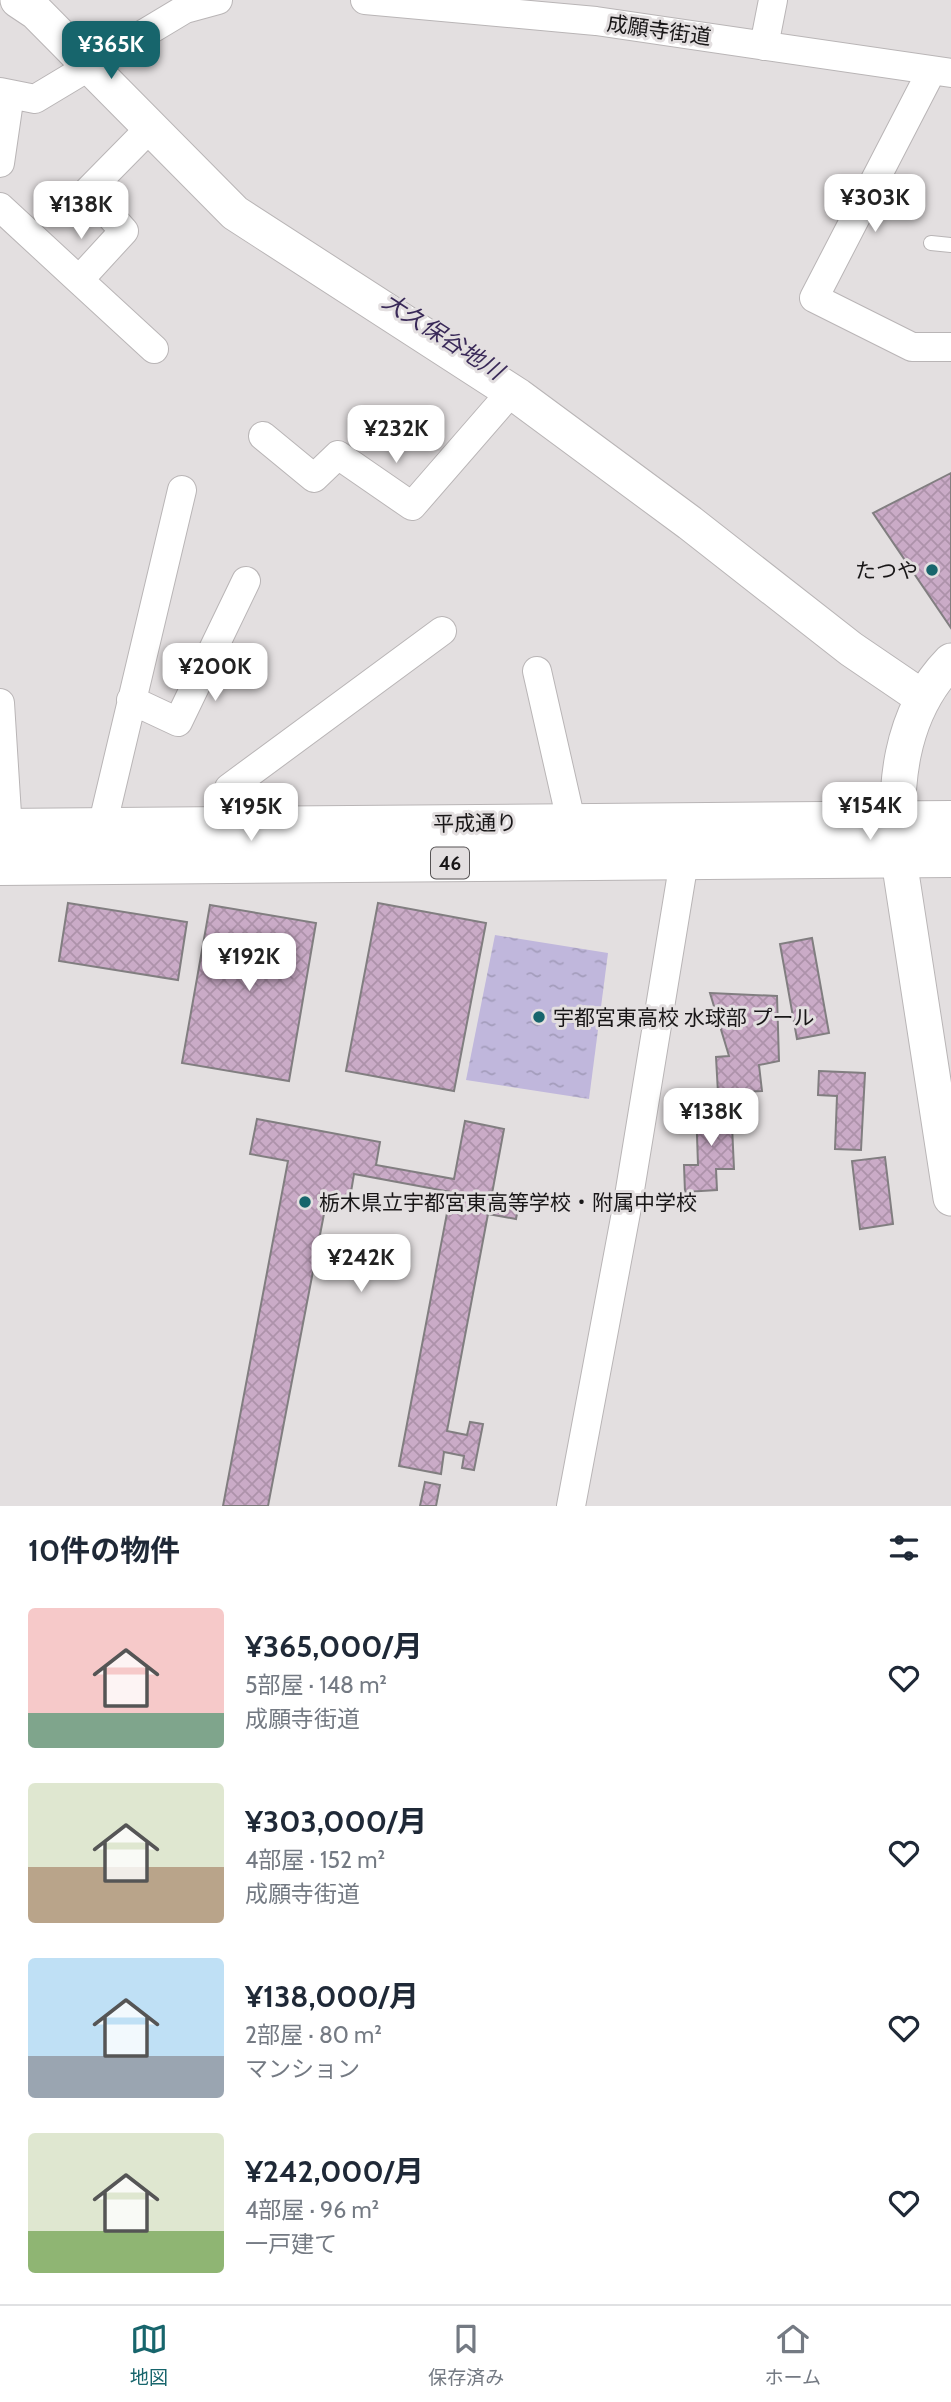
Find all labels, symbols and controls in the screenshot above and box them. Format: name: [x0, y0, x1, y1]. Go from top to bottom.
street label: 成願寺街道: [605, 10, 713, 50]
pin: ¥365K: [62, 22, 160, 81]
text: ¥365K: [78, 30, 144, 58]
pin: ¥303K: [826, 174, 924, 234]
pin: ¥138K: [32, 182, 130, 241]
text: ¥303K: [840, 183, 910, 211]
text: ¥138K: [49, 190, 113, 218]
water label: 大久保谷地川: [378, 287, 511, 387]
pin: ¥232K: [347, 406, 445, 465]
text: ¥232K: [363, 414, 429, 442]
place label: たつや: [855, 558, 918, 583]
marker: たつや: [924, 562, 940, 578]
pin: ¥200K: [166, 644, 264, 703]
text: ¥200K: [179, 652, 251, 680]
pin: ¥154K: [821, 782, 919, 842]
pin: ¥195K: [202, 784, 300, 843]
text: ¥154K: [838, 791, 902, 819]
text: ¥195K: [220, 792, 282, 820]
street label: 平成通り: [433, 810, 517, 836]
road number: 46: [431, 848, 469, 878]
pin: ¥192K: [200, 934, 298, 993]
text: ¥192K: [218, 942, 280, 970]
place label: 宇都宮東高校 水球部 プール: [553, 1005, 814, 1030]
marker: 宇都宮東高校 水球部 プール: [531, 1009, 547, 1025]
pin: ¥138K: [662, 1088, 760, 1148]
text: ¥138K: [679, 1097, 743, 1125]
place label: 栃木県立宇都宮東高等学校・附属中学校: [319, 1190, 697, 1215]
marker: 栃木県立宇都宮東高等学校・附属中学校: [297, 1194, 313, 1210]
pin: ¥242K: [312, 1234, 410, 1294]
text: ¥242K: [328, 1243, 394, 1271]
icon: filters: [885, 1529, 923, 1567]
text: 10件の物件: [28, 1532, 180, 1569]
text: ¥365,000/月: [245, 1628, 423, 1665]
icon: home: [84, 1636, 168, 1720]
icon: heart: [885, 1659, 923, 1697]
text: 5部屋 · 148 m²: [245, 1671, 387, 1699]
text: 成願寺街道: [245, 1705, 360, 1733]
text: ¥303,000/月: [245, 1803, 427, 1840]
icon: home: [84, 1811, 168, 1895]
icon: heart: [885, 1834, 923, 1872]
text: 4部屋 · 152 m²: [245, 1846, 385, 1874]
text: 成願寺街道: [245, 1880, 360, 1908]
text: ¥138,000/月: [245, 1978, 419, 2015]
icon: home: [84, 1986, 168, 2070]
icon: heart: [885, 2009, 923, 2047]
text: 2部屋 · 80 m²: [245, 2021, 382, 2049]
text: マンション: [245, 2055, 360, 2083]
text: ¥242,000/月: [245, 2153, 424, 2190]
icon: home: [84, 2161, 168, 2245]
icon: heart: [885, 2184, 923, 2222]
text: 4部屋 · 96 m²: [245, 2196, 379, 2224]
text: 一戸建て: [245, 2230, 337, 2258]
tab: 地図: [130, 2320, 168, 2389]
tab: 保存済み: [428, 2320, 504, 2389]
tab: ホーム: [764, 2320, 821, 2389]

